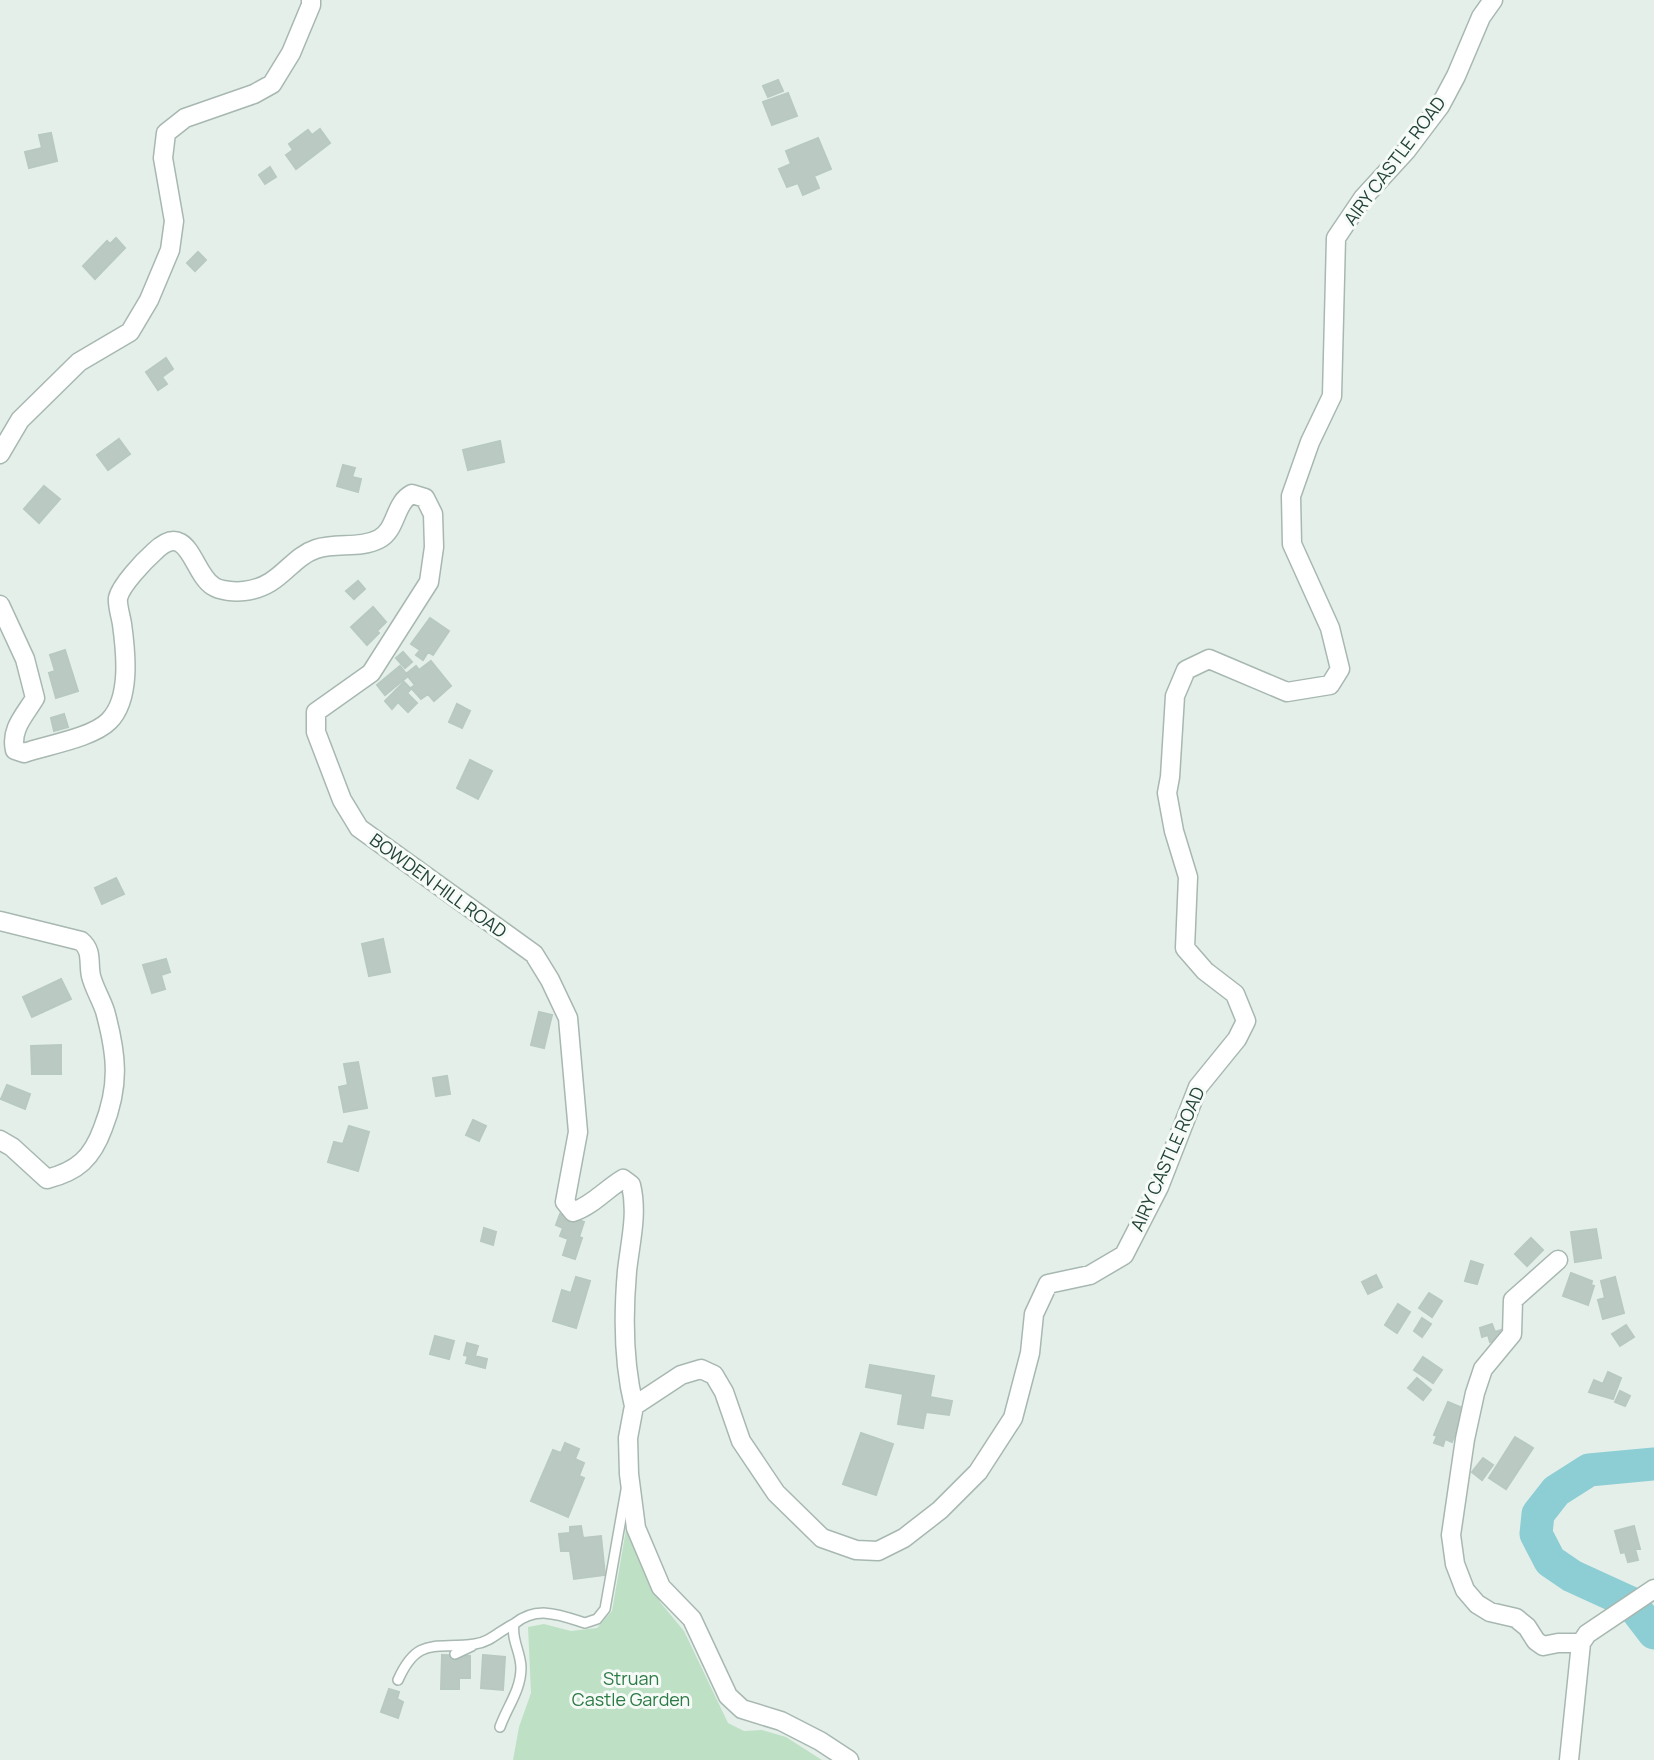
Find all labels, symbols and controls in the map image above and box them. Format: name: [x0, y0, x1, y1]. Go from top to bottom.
street label: AIRY CASTLE ROAD: [1338, 91, 1451, 230]
street label: BOWDEN HILL ROAD: [365, 827, 512, 943]
street label: AIRY CASTLE ROAD: [1124, 1083, 1210, 1235]
park label: Struan Castle Garden: [572, 1666, 690, 1711]

